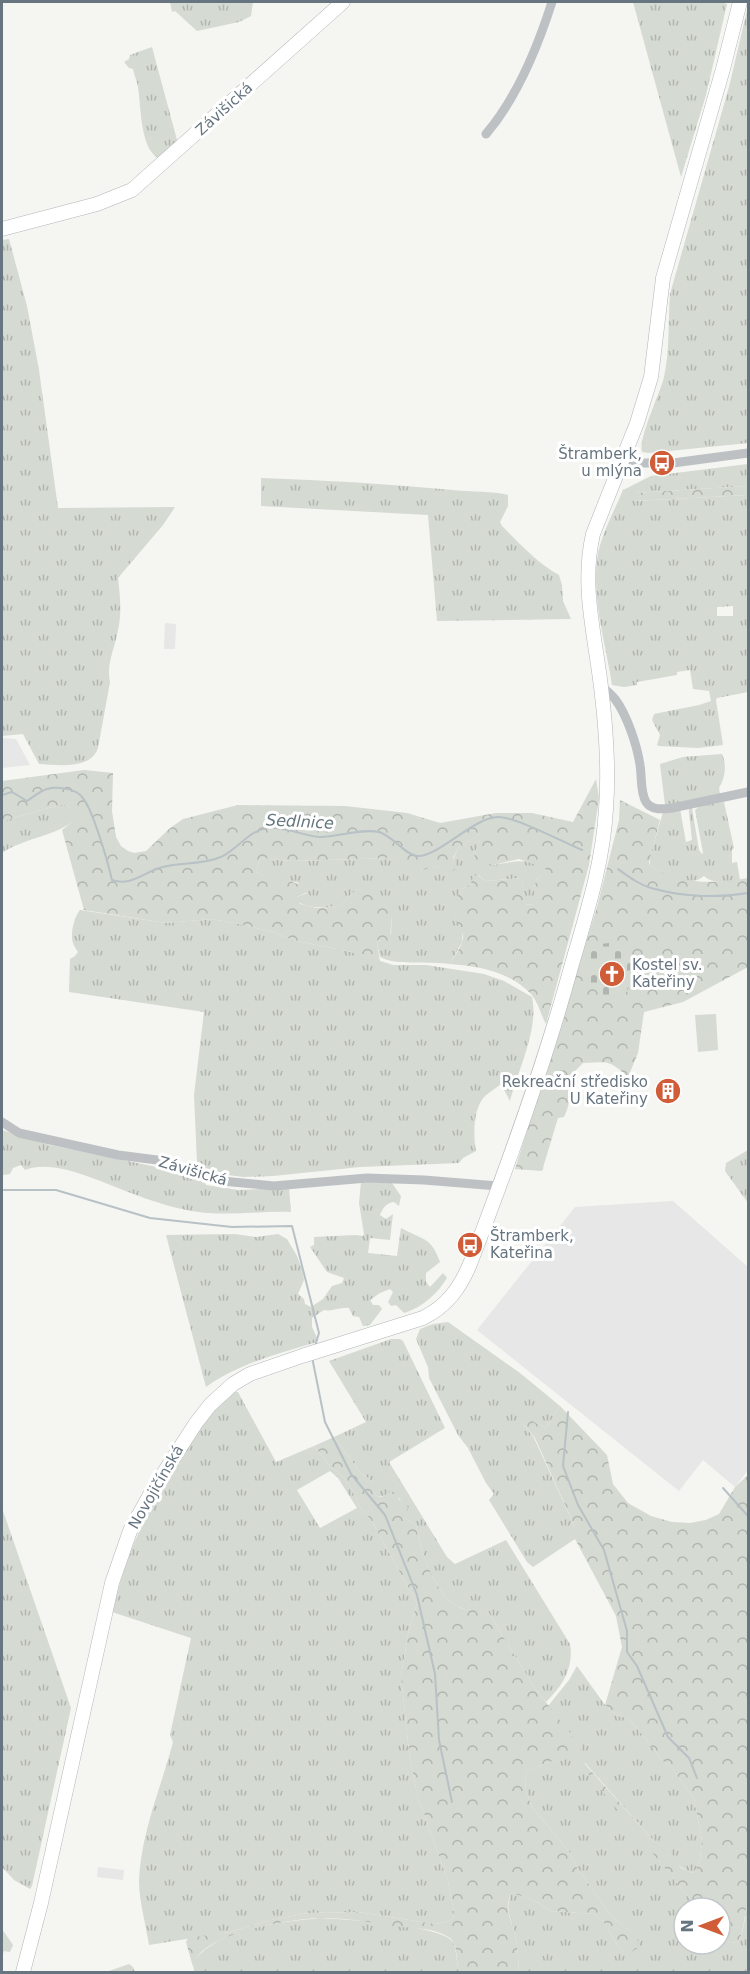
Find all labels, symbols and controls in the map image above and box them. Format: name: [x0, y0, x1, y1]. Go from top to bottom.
street label: Závišická: [192, 79, 256, 139]
place label: Štramberk, u mlýna: [558, 444, 642, 480]
bus stop icon: Štramberk, u mlýna: [647, 448, 677, 478]
water label: Sedlnice: [266, 810, 334, 833]
place label: Kostel sv. Kateřiny: [632, 956, 702, 991]
church icon: Kostel sv. Kateřiny: [597, 959, 627, 989]
place label: Rekreační středisko U Kateřiny: [502, 1073, 648, 1108]
building icon: Rekreační středisko U Kateřiny: [653, 1076, 683, 1106]
street label: Závišická: [157, 1153, 229, 1189]
place label: Štramberk, Kateřina: [490, 1226, 574, 1262]
bus stop icon: Štramberk, Kateřina: [455, 1230, 485, 1260]
street label: Novojičínská: [125, 1442, 187, 1532]
north arrow: [672, 1896, 732, 1956]
text: N: [678, 1919, 697, 1933]

